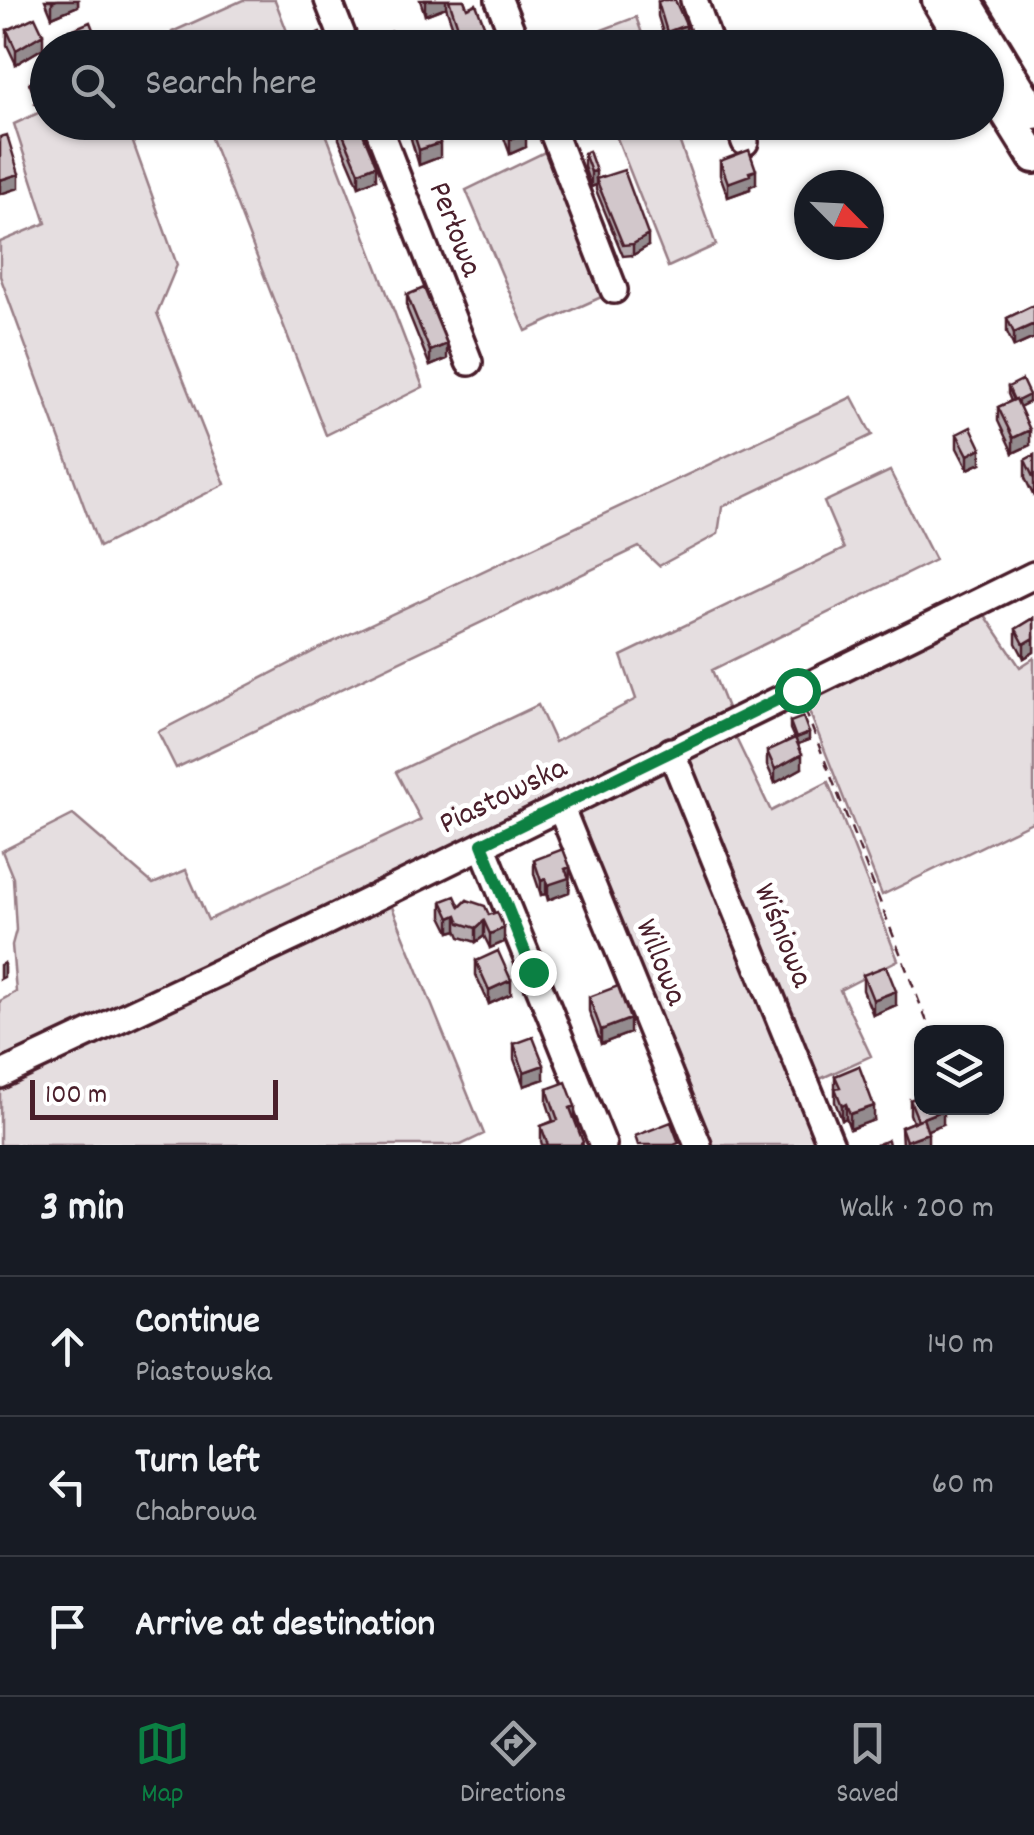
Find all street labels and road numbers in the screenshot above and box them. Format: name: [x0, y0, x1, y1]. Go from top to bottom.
street label: Perłowa: [414, 176, 492, 285]
street label: Piastowska: [432, 747, 577, 849]
street label: Wiśniowa: [739, 877, 823, 996]
street label: Willowa: [621, 913, 697, 1014]

